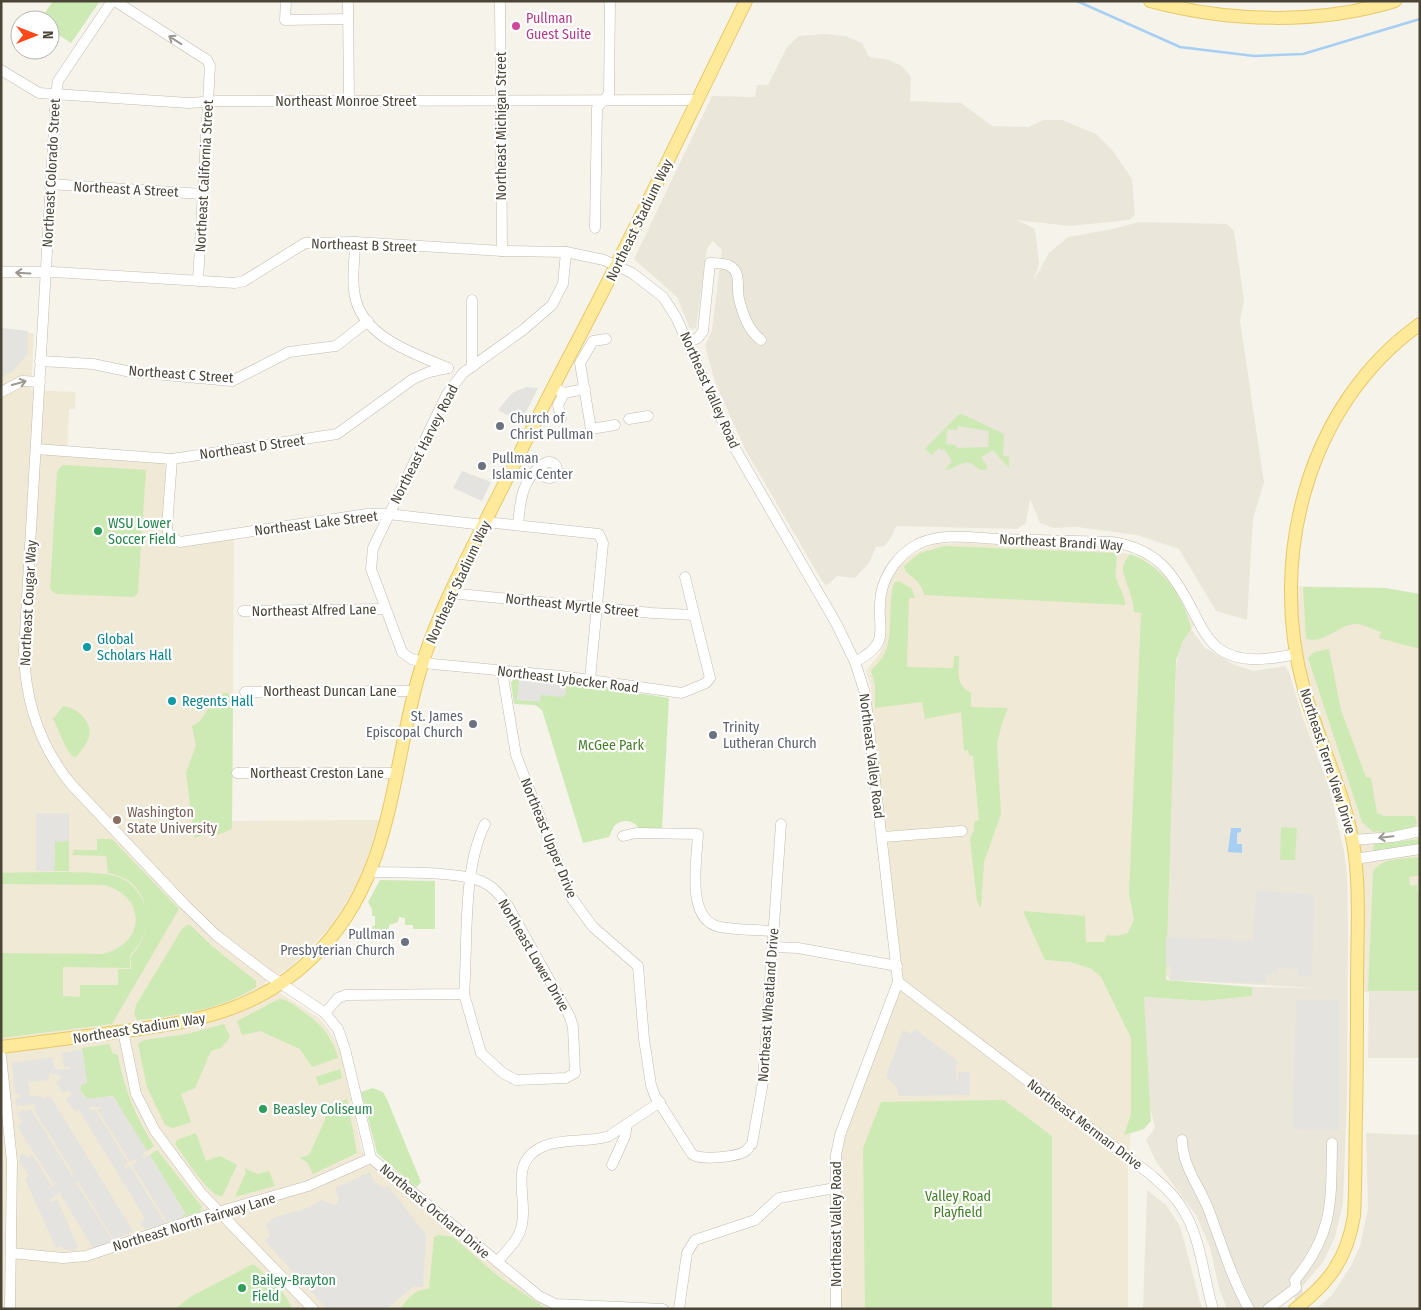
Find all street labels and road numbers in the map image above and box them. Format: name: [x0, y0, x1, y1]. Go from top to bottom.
street label: Northeast Michigan Street: [493, 51, 510, 200]
street label: Northeast Monroe Street: [275, 93, 417, 110]
street label: Northeast Colorado Street: [39, 98, 64, 248]
street label: Northeast California Street: [192, 99, 217, 253]
street label: Northeast Stadium Way: [602, 156, 677, 284]
street label: Northeast A Street: [73, 178, 179, 201]
street label: Northeast B Street: [311, 235, 417, 256]
street label: Northeast Valley Road: [676, 329, 743, 451]
street label: Northeast C Street: [128, 362, 234, 387]
street label: Northeast Harvey Road: [387, 382, 462, 507]
street label: Northeast D Street: [198, 432, 306, 463]
street label: Northeast Lake Street: [253, 507, 379, 539]
street label: Northeast Stadium Way: [422, 517, 495, 646]
street label: Northeast Brandi Way: [999, 531, 1124, 554]
street label: Northeast Cougar Way: [17, 539, 40, 666]
street label: Northeast Myrtle Street: [504, 590, 640, 621]
street label: Northeast Alfred Lane: [251, 601, 377, 620]
street label: Northeast Lybecker Road: [496, 662, 640, 697]
street label: Northeast Duncan Lane: [263, 683, 397, 700]
street label: Northeast Terre View Drive: [1296, 686, 1359, 836]
street label: Northeast Valley Road: [855, 692, 888, 820]
street label: Northeast Creston Lane: [250, 765, 384, 782]
street label: Northeast Upper Drive: [517, 776, 580, 901]
street label: Northeast Lower Drive: [494, 896, 573, 1015]
street label: Northeast Wheatland Drive: [755, 927, 782, 1083]
street label: Northeast Stadium Way: [72, 1010, 207, 1047]
street label: Northeast Merman Drive: [1024, 1076, 1146, 1173]
street label: Northeast Orchard Drive: [376, 1160, 493, 1262]
street label: Northeast Valley Road: [828, 1161, 845, 1287]
street label: Northeast North Fairway Lane: [111, 1190, 278, 1255]

